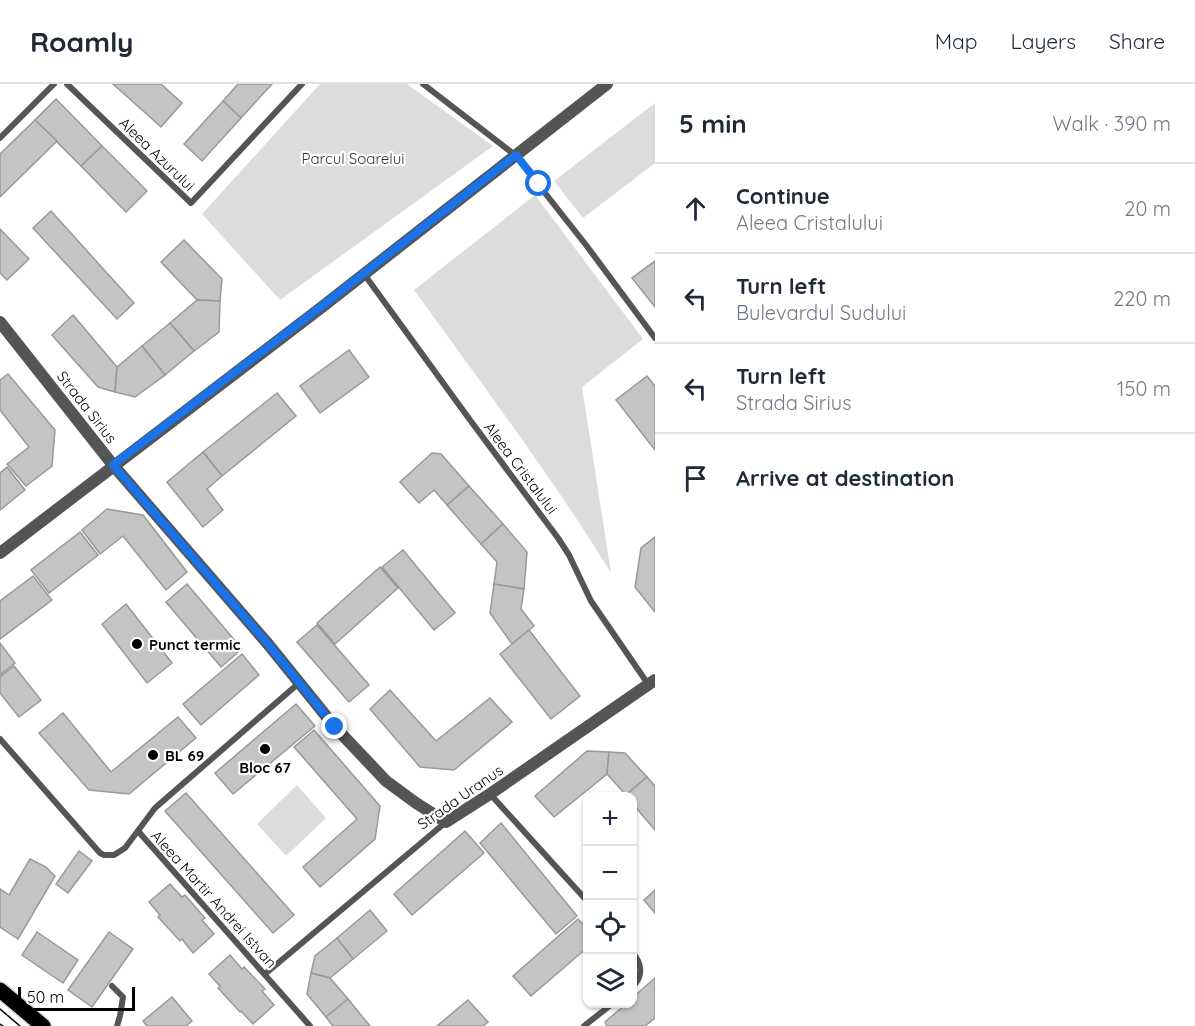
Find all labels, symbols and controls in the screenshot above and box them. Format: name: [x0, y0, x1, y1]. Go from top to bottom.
text: Roamly: [30, 24, 134, 59]
text: Map: [935, 28, 978, 54]
text: Layers: [1011, 28, 1076, 54]
text: Share: [1109, 28, 1165, 54]
text: 5 min: [679, 107, 747, 140]
text: Walk · 390 m: [1052, 111, 1171, 136]
street label: Aleea Azurului: [115, 113, 199, 195]
park label: Parcul Soarelui: [302, 149, 404, 168]
route start: [525, 170, 551, 196]
text: Continue: [736, 182, 830, 210]
icon: ahead: [679, 192, 712, 225]
text: 20 m: [1124, 196, 1171, 221]
text: Aleea Cristalului: [736, 210, 883, 235]
text: Turn left: [736, 272, 826, 300]
icon: left: [679, 282, 712, 315]
text: 220 m: [1113, 286, 1171, 311]
text: Bulevardul Sudului: [736, 300, 906, 325]
text: Turn left: [736, 362, 826, 390]
street label: Strada Sirius: [53, 367, 121, 447]
icon: left: [679, 372, 712, 405]
text: 150 m: [1117, 376, 1171, 401]
text: Strada Sirius: [736, 390, 852, 415]
street label: Aleea Cristalului: [480, 418, 562, 518]
icon: arrive: [679, 462, 712, 495]
text: Arrive at destination: [736, 464, 954, 492]
place label: Punct termic: [149, 635, 241, 654]
marker: Punct termic: [130, 637, 144, 651]
route end: [321, 713, 347, 739]
marker: Bloc 67: [258, 742, 272, 756]
place label: BL 69: [165, 746, 204, 765]
marker: BL 69: [146, 748, 160, 762]
place label: Bloc 67: [239, 758, 291, 777]
street label: Strada Uranus: [414, 761, 506, 833]
map controls: [583, 792, 637, 1008]
button: +: [583, 792, 637, 846]
street label: Aleea Martir Andrei Istvan: [147, 826, 281, 972]
button: −: [583, 846, 637, 900]
button: locate: [583, 900, 637, 954]
button: layers: [583, 954, 637, 1008]
scale bar: [18, 984, 135, 1012]
text: 50 m: [27, 987, 64, 1007]

